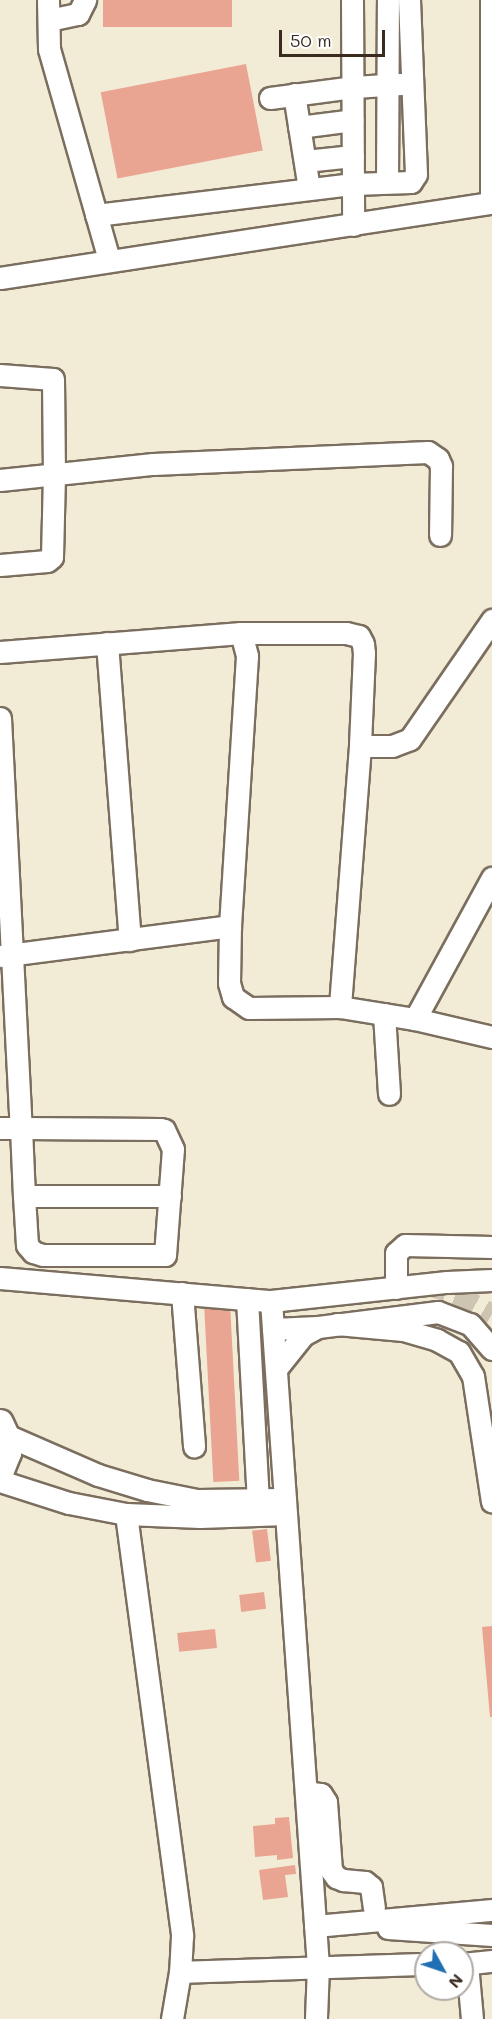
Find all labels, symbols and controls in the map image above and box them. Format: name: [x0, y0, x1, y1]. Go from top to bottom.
scale bar: [282, 18, 388, 56]
text: 50 m: [290, 28, 332, 52]
north arrow: [414, 1941, 474, 2001]
text: N: [445, 1970, 469, 1993]

